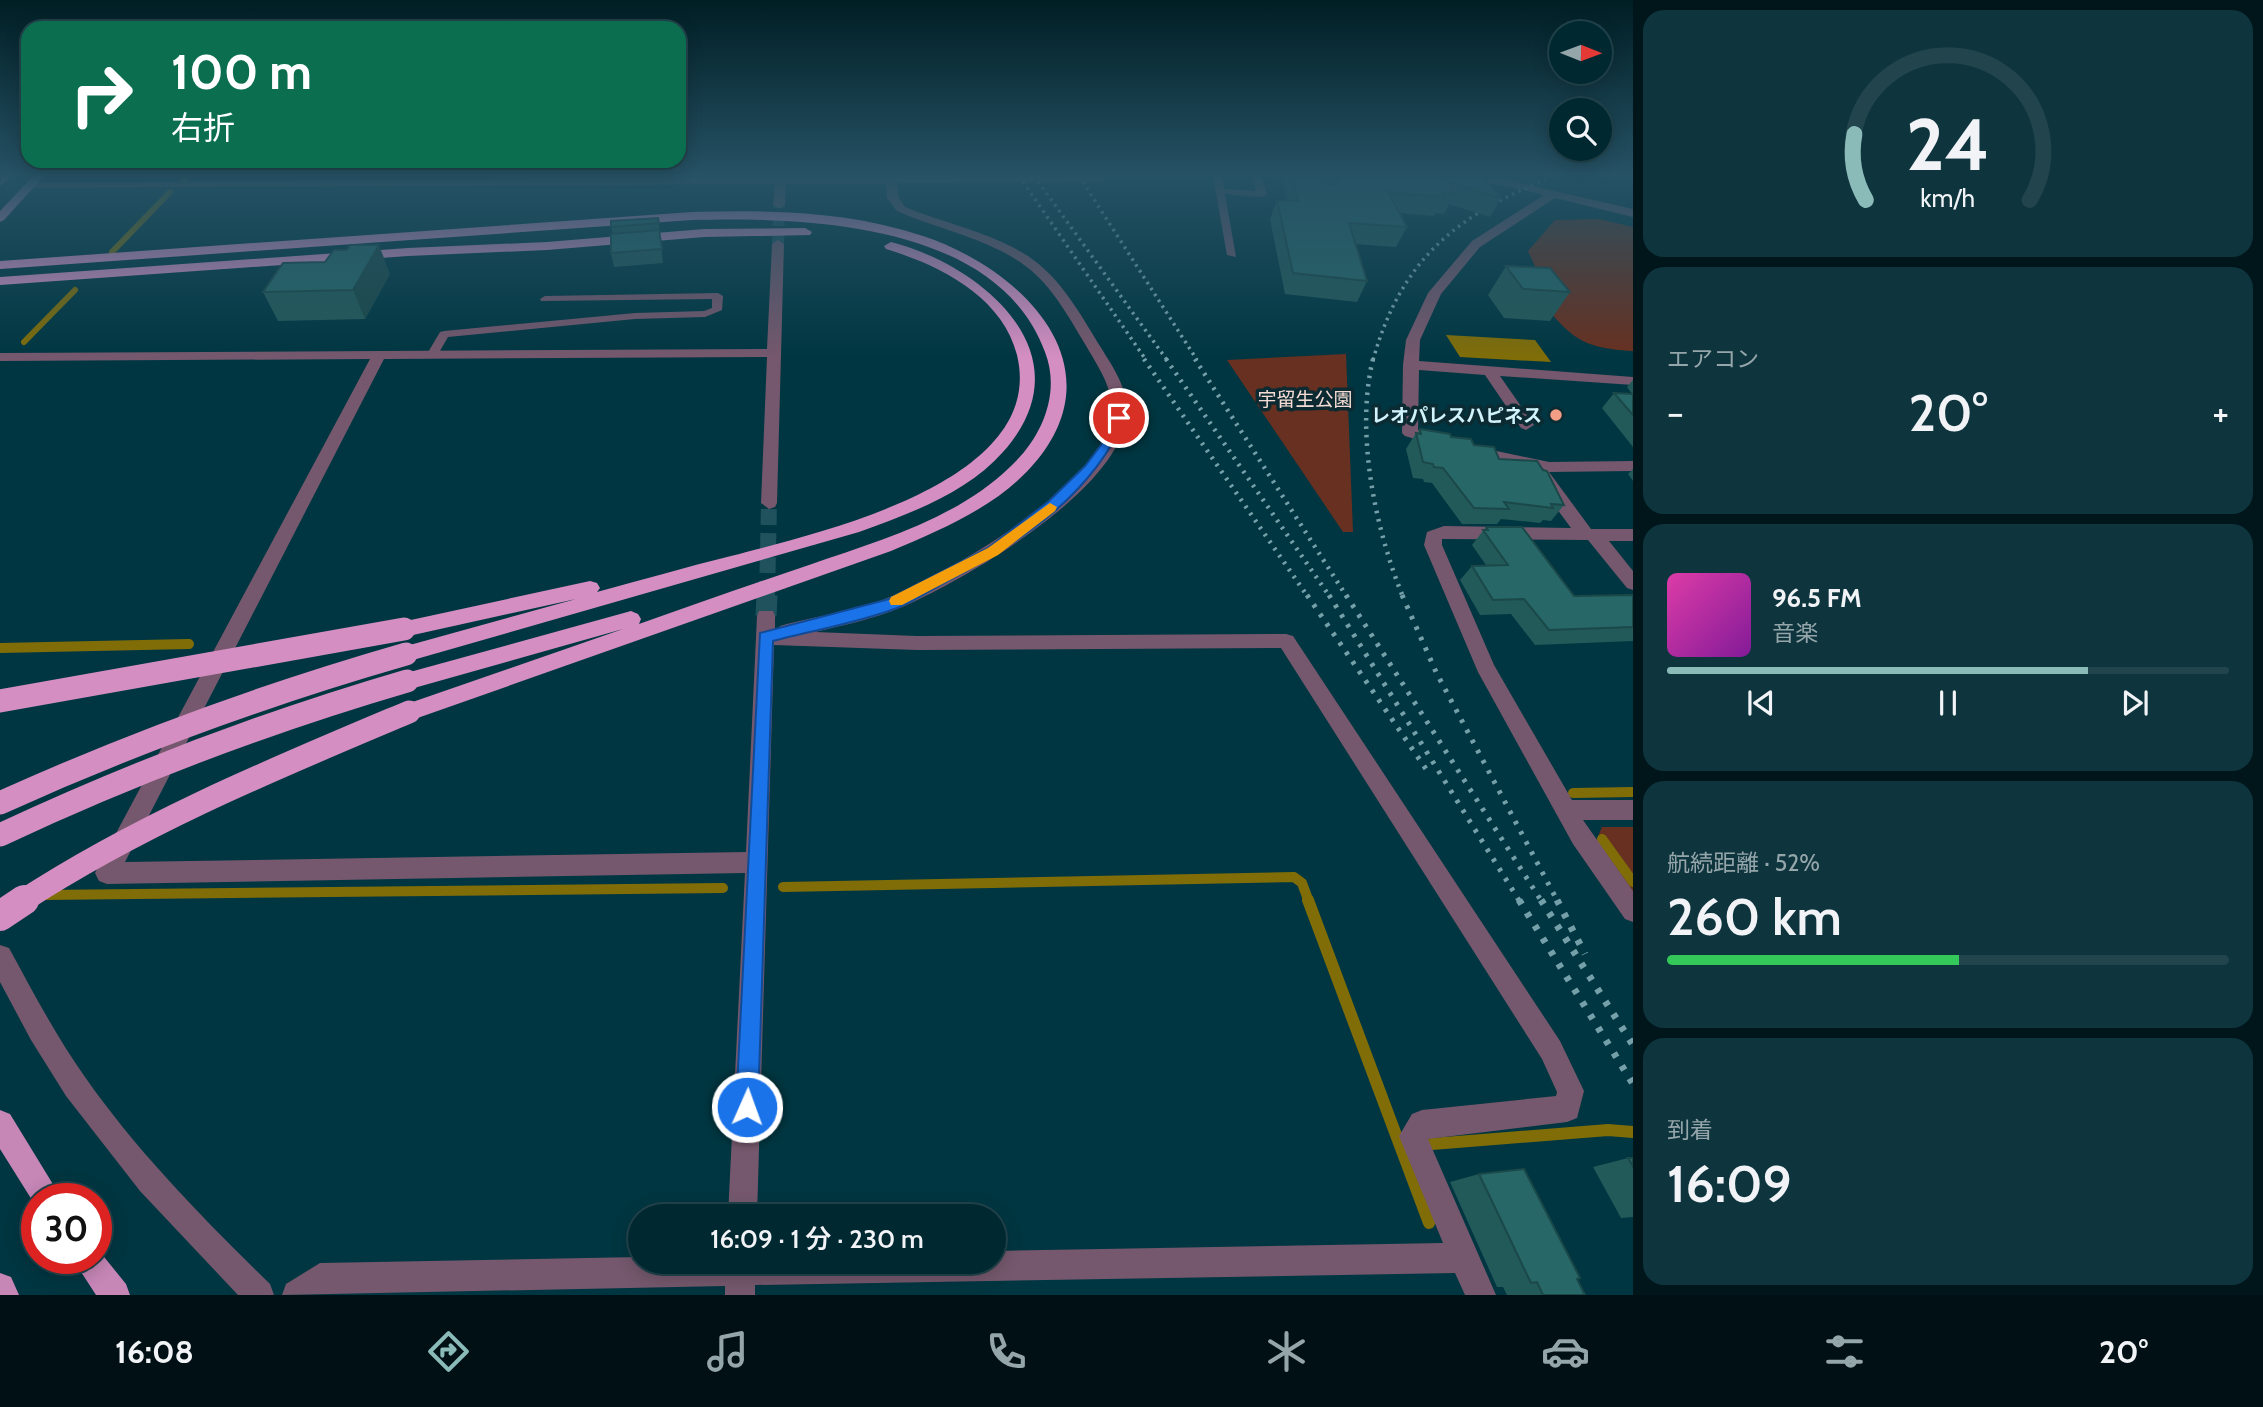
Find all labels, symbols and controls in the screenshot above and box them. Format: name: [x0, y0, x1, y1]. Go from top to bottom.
north arrow: [1549, 21, 1612, 84]
map controls: [1549, 21, 1612, 161]
text: 100 m: [171, 42, 312, 101]
icon: right: [56, 49, 147, 140]
button: search: [1549, 98, 1612, 161]
text: 24: [1906, 100, 1990, 188]
text: 右折: [171, 108, 235, 147]
text: km/h: [1921, 182, 1975, 212]
text: エアコン: [1667, 345, 1759, 373]
text: 20°: [1908, 381, 1988, 444]
pin: [1089, 388, 1149, 448]
park label: 宇留生公園: [1257, 388, 1353, 411]
text: −: [1667, 389, 1684, 436]
text: +: [2212, 389, 2229, 436]
icon: arrive: [1100, 399, 1138, 437]
place label: レオパレスハピネス: [1371, 404, 1542, 427]
marker: レオパレスハピネス: [1548, 407, 1564, 423]
text: 96.5 FM: [1772, 582, 1862, 614]
text: 音楽: [1772, 619, 1818, 647]
icon: previous: [1742, 684, 1780, 722]
icon: pause: [1929, 684, 1967, 722]
icon: next: [2116, 684, 2154, 722]
text: 航続距離 · 52%: [1667, 849, 1820, 877]
text: 260 km: [1667, 885, 1842, 948]
position arrow: [710, 1070, 784, 1144]
text: 到着: [1667, 1116, 1713, 1144]
text: 16:09: [1667, 1152, 1792, 1215]
speed limit sign: 30: [21, 1183, 112, 1274]
text: 16:09 · 1 分 · 230 m: [710, 1223, 924, 1255]
icon: directions: [424, 1327, 473, 1376]
icon: music: [703, 1327, 752, 1376]
icon: phone: [982, 1327, 1031, 1376]
icon: climate: [1262, 1327, 1311, 1376]
icon: car: [1541, 1327, 1590, 1376]
icon: filters: [1820, 1327, 1869, 1376]
text: 16:08: [115, 1332, 194, 1371]
text: 20°: [2099, 1332, 2148, 1371]

